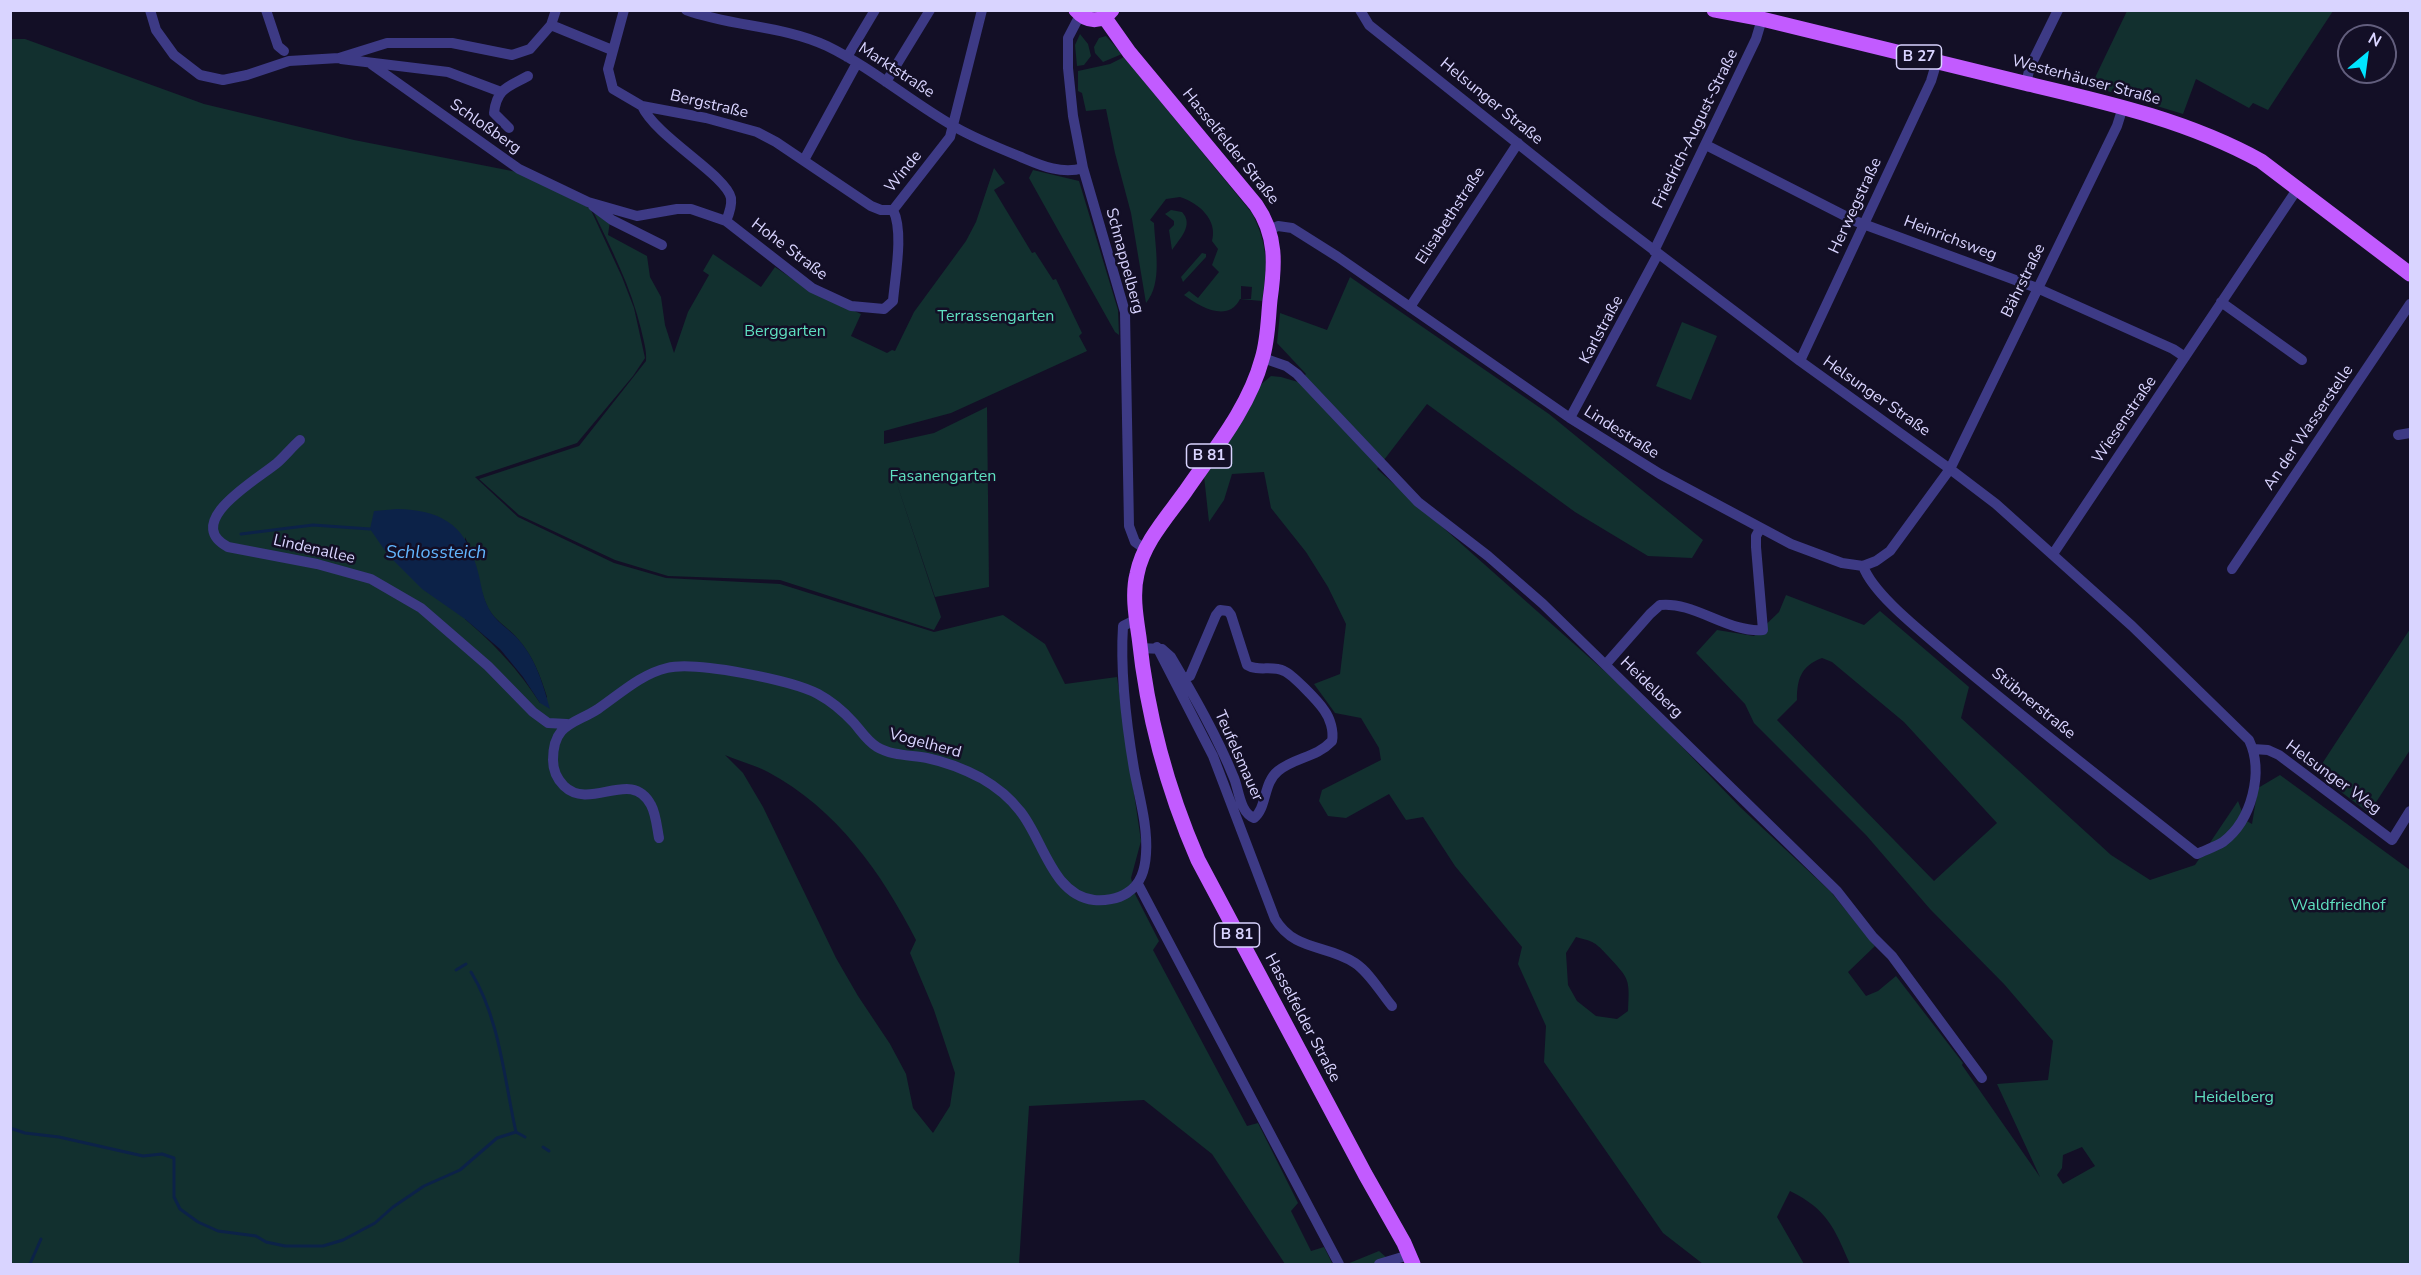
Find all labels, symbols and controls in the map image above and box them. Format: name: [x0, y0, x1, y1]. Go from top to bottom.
north arrow: [2337, 24, 2397, 84]
text: N: [2364, 27, 2385, 53]
street label: Marktstraße: [854, 39, 938, 103]
road number: B 27: [1896, 45, 1942, 69]
street label: Friedrich-August-Straße: [1649, 46, 1743, 212]
street label: Westerhäuser Straße: [2010, 52, 2162, 110]
street label: Helsunger Straße: [1436, 55, 1546, 149]
street label: Hasselfelder Straße: [1178, 85, 1282, 209]
street label: Bergstraße: [668, 87, 750, 123]
street label: Schloßberg: [446, 95, 524, 159]
street label: Winde: [881, 147, 927, 197]
street label: Herwegstraße: [1825, 155, 1887, 257]
street label: Elisabethstraße: [1412, 164, 1490, 268]
street label: Schnappelberg: [1101, 206, 1147, 316]
street label: Heinrichsweg: [1901, 212, 1999, 266]
street label: Hohe Straße: [747, 215, 831, 285]
street label: Bährstraße: [1998, 241, 2050, 321]
street label: Karlstraße: [1576, 293, 1628, 367]
park label: Terrassengarten: [938, 307, 1054, 327]
park label: Berggarten: [744, 322, 826, 342]
street label: Helsunger Straße: [1819, 353, 1933, 441]
street label: An der Wasserstelle: [2260, 362, 2358, 494]
street label: Wiesenstraße: [2089, 373, 2161, 467]
street label: Lindestraße: [1580, 402, 1662, 464]
road number: B 81: [1186, 444, 1232, 468]
park label: Fasanengarten: [890, 467, 996, 487]
street label: Lindenallee: [271, 531, 357, 569]
water label: Schlossteich: [386, 543, 486, 565]
street label: Heidelberg: [1616, 653, 1686, 723]
street label: Stübnerstraße: [1987, 664, 2079, 744]
street label: Teufelsmauer: [1209, 708, 1267, 804]
street label: Vogelherd: [887, 725, 963, 763]
street label: Helsunger Weg: [2281, 737, 2385, 819]
park label: Waldfriedhof: [2290, 896, 2386, 916]
road number: B 81: [1214, 923, 1260, 947]
street label: Hasselfelder Straße: [1260, 950, 1344, 1086]
park label: Heidelberg: [2194, 1088, 2274, 1108]

